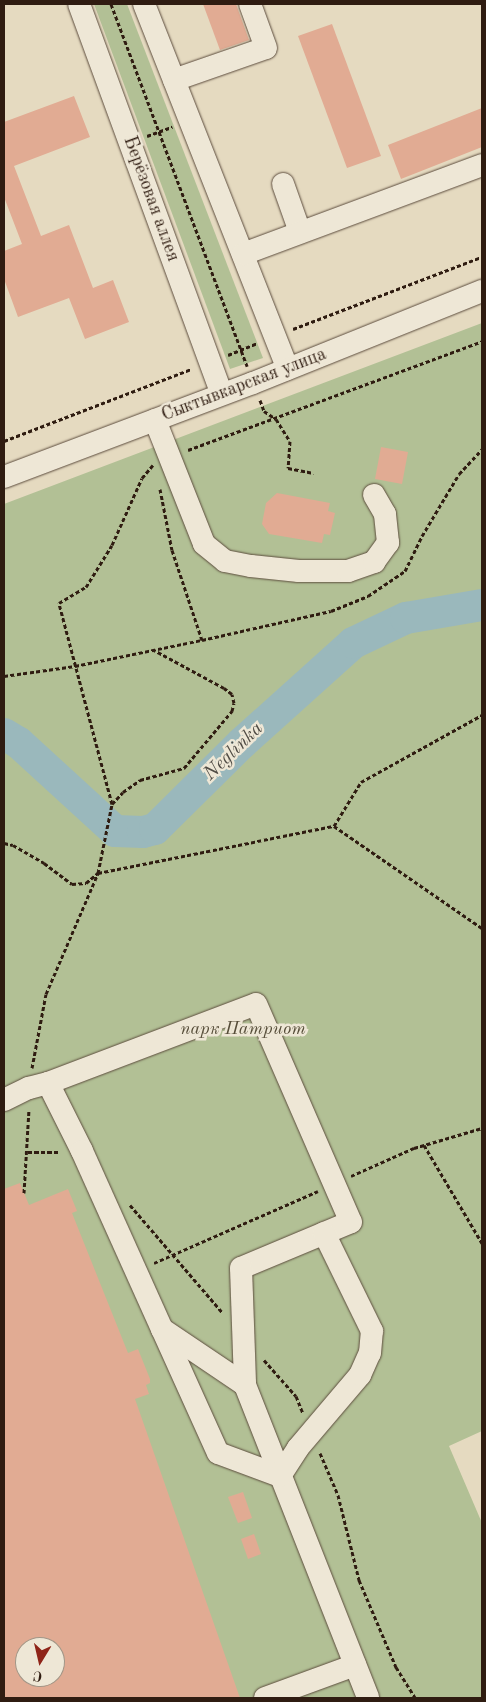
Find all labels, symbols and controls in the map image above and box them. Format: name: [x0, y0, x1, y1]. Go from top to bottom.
street label: Берёзовая аллея: [118, 133, 184, 265]
street label: Сыктывкарская улица: [159, 344, 329, 426]
water label: Neglinka: [199, 718, 269, 786]
park label: парк Патриот: [180, 1018, 306, 1040]
north arrow: [15, 1637, 65, 1687]
text: С: [32, 1668, 43, 1683]

